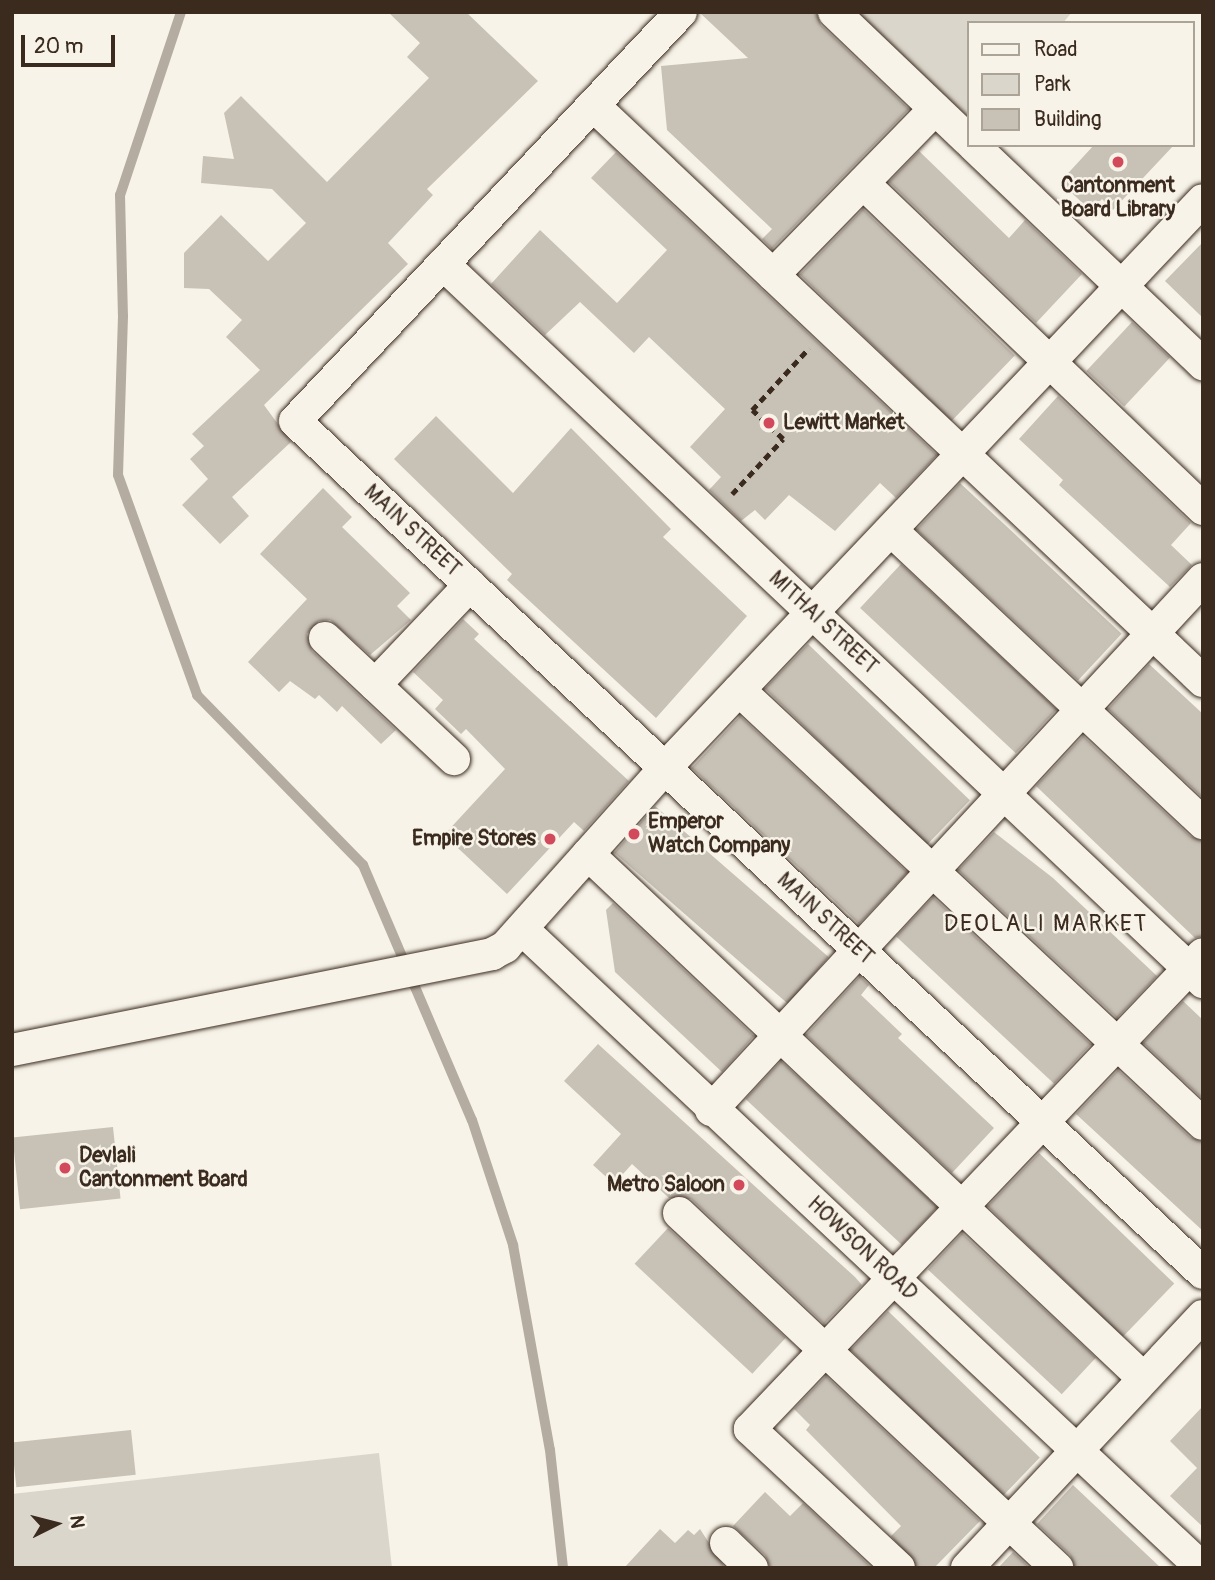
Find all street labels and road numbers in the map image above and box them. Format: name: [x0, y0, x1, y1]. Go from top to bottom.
street label: MAIN STREET: [358, 480, 466, 582]
street label: MITHAI STREET: [763, 566, 883, 680]
street label: MAIN STREET: [771, 868, 879, 970]
street label: HOWSON ROAD: [802, 1192, 922, 1306]

